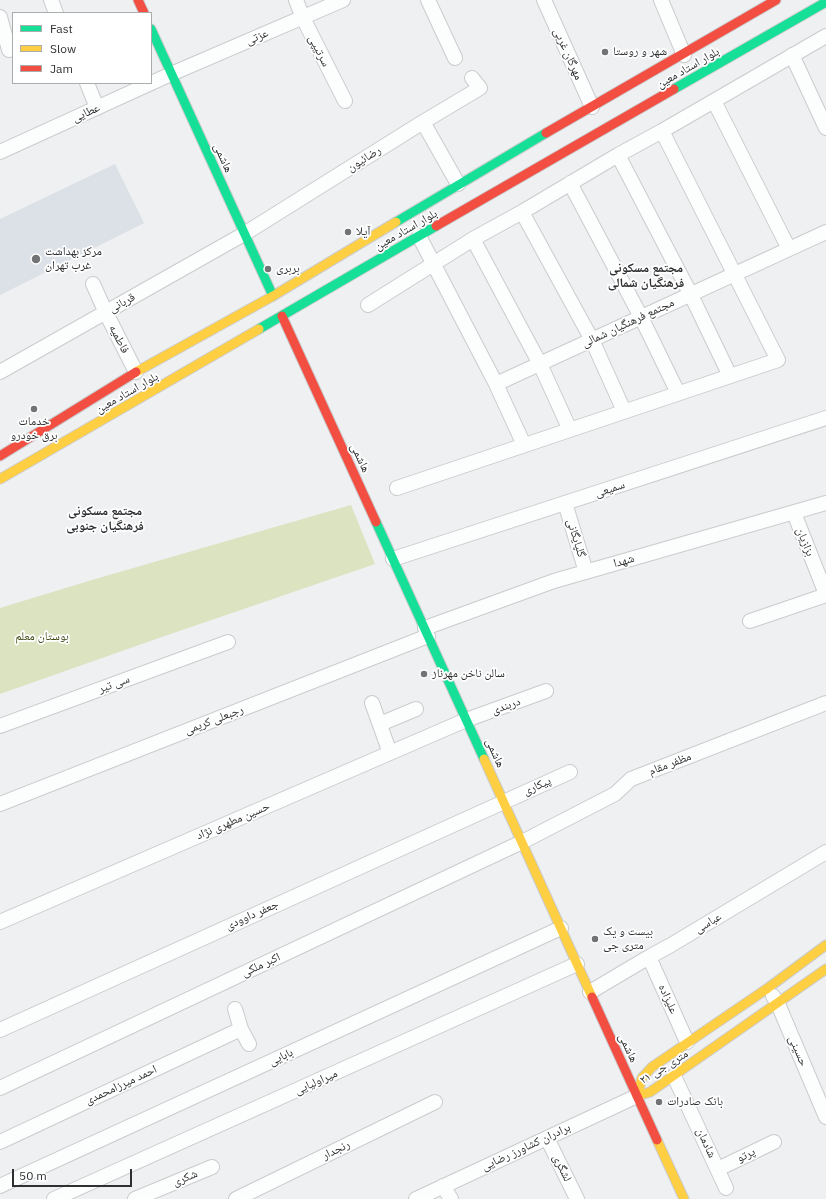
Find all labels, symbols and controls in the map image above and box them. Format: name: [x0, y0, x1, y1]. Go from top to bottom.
legend: [12, 12, 152, 84]
text: Fast: [50, 21, 73, 36]
street label: عزتی: [243, 26, 271, 48]
street label: مهرگان غربی: [550, 26, 586, 82]
street label: سرتیپی: [305, 33, 333, 69]
text: Slow: [50, 41, 76, 56]
street label: بلوار استاد معین: [654, 44, 722, 92]
place label: شهر و روستا: [613, 45, 667, 59]
marker: شهر و روستا: [600, 47, 610, 57]
text: Jam: [50, 61, 73, 76]
street label: عطایی: [70, 101, 102, 125]
street label: هاشمی: [210, 141, 236, 175]
street label: رضائیون: [344, 143, 384, 175]
street label: بلوار استاد معین: [372, 206, 440, 254]
place label: آیلا: [356, 225, 370, 239]
marker: آیلا: [343, 227, 353, 237]
place label: مرکز بهداشت غرب تهران: [45, 245, 102, 273]
marker: مرکز بهداشت غرب تهران: [30, 253, 42, 265]
district label: مجتمع مسکونی فرهنگیان شمالی: [608, 260, 684, 291]
place label: بربری: [276, 262, 300, 276]
marker: بربری: [263, 264, 273, 274]
street label: قربانی: [106, 290, 138, 316]
street label: مجتمع فرهنگیان شمالی: [580, 295, 676, 351]
street label: فاطمیه: [106, 322, 132, 356]
street label: بلوار استاد معین: [93, 369, 161, 417]
marker: خدمات برق خودرو: [29, 404, 39, 414]
place label: خدمات برق خودرو: [10, 415, 58, 443]
street label: هاشمی: [347, 441, 373, 475]
street label: سمیعی: [593, 477, 627, 501]
district label: مجتمع مسکونی فرهنگیان جنوبی: [66, 503, 144, 534]
street label: گلپایگانی: [563, 517, 589, 559]
street label: بزازیان: [793, 525, 817, 559]
street label: شهدا: [612, 551, 636, 571]
park label: بوستان معلم: [15, 630, 69, 644]
place label: سالن ناخن مهرناز: [432, 667, 505, 681]
marker: سالن ناخن مهرناز: [419, 669, 429, 679]
street label: سی تیر: [96, 672, 132, 696]
street label: دربندی: [490, 694, 522, 718]
street label: رجبعلی کریمی: [183, 702, 245, 738]
street label: هاشمی: [482, 736, 508, 770]
street label: مظفر مقام: [647, 749, 693, 779]
street label: پیکاری: [521, 774, 553, 798]
street label: حسین مطهری نژاد: [194, 799, 272, 843]
street label: جعفر داوودی: [223, 897, 281, 933]
street label: عباسی: [692, 909, 724, 937]
place label: بیست و یک متری جی: [603, 925, 653, 953]
marker: بیست و یک متری جی: [590, 934, 600, 944]
street label: اکبر ملکی: [239, 950, 283, 980]
street label: علیزاده: [655, 982, 681, 1016]
street label: هاشمی: [615, 1031, 641, 1065]
street label: حسینی: [785, 1034, 811, 1068]
street label: بابایی: [267, 1045, 295, 1069]
street label: ۲۱ متری جی: [637, 1046, 691, 1088]
street label: احمد میرزامحمدی: [83, 1062, 159, 1108]
street label: میراولیایی: [292, 1066, 340, 1098]
place label: بانک صادرات: [667, 1095, 723, 1109]
marker: بانک صادرات: [654, 1097, 664, 1107]
street label: برادران کشاورز رضایی: [479, 1120, 573, 1174]
street label: شادمان: [693, 1126, 719, 1160]
street label: رنجدار: [320, 1137, 352, 1163]
street label: پرتو: [734, 1144, 758, 1166]
street label: لشگری: [549, 1152, 575, 1184]
scale bar: [14, 1161, 134, 1187]
street label: شکری: [170, 1167, 200, 1189]
text: 50 m: [19, 1168, 47, 1183]

